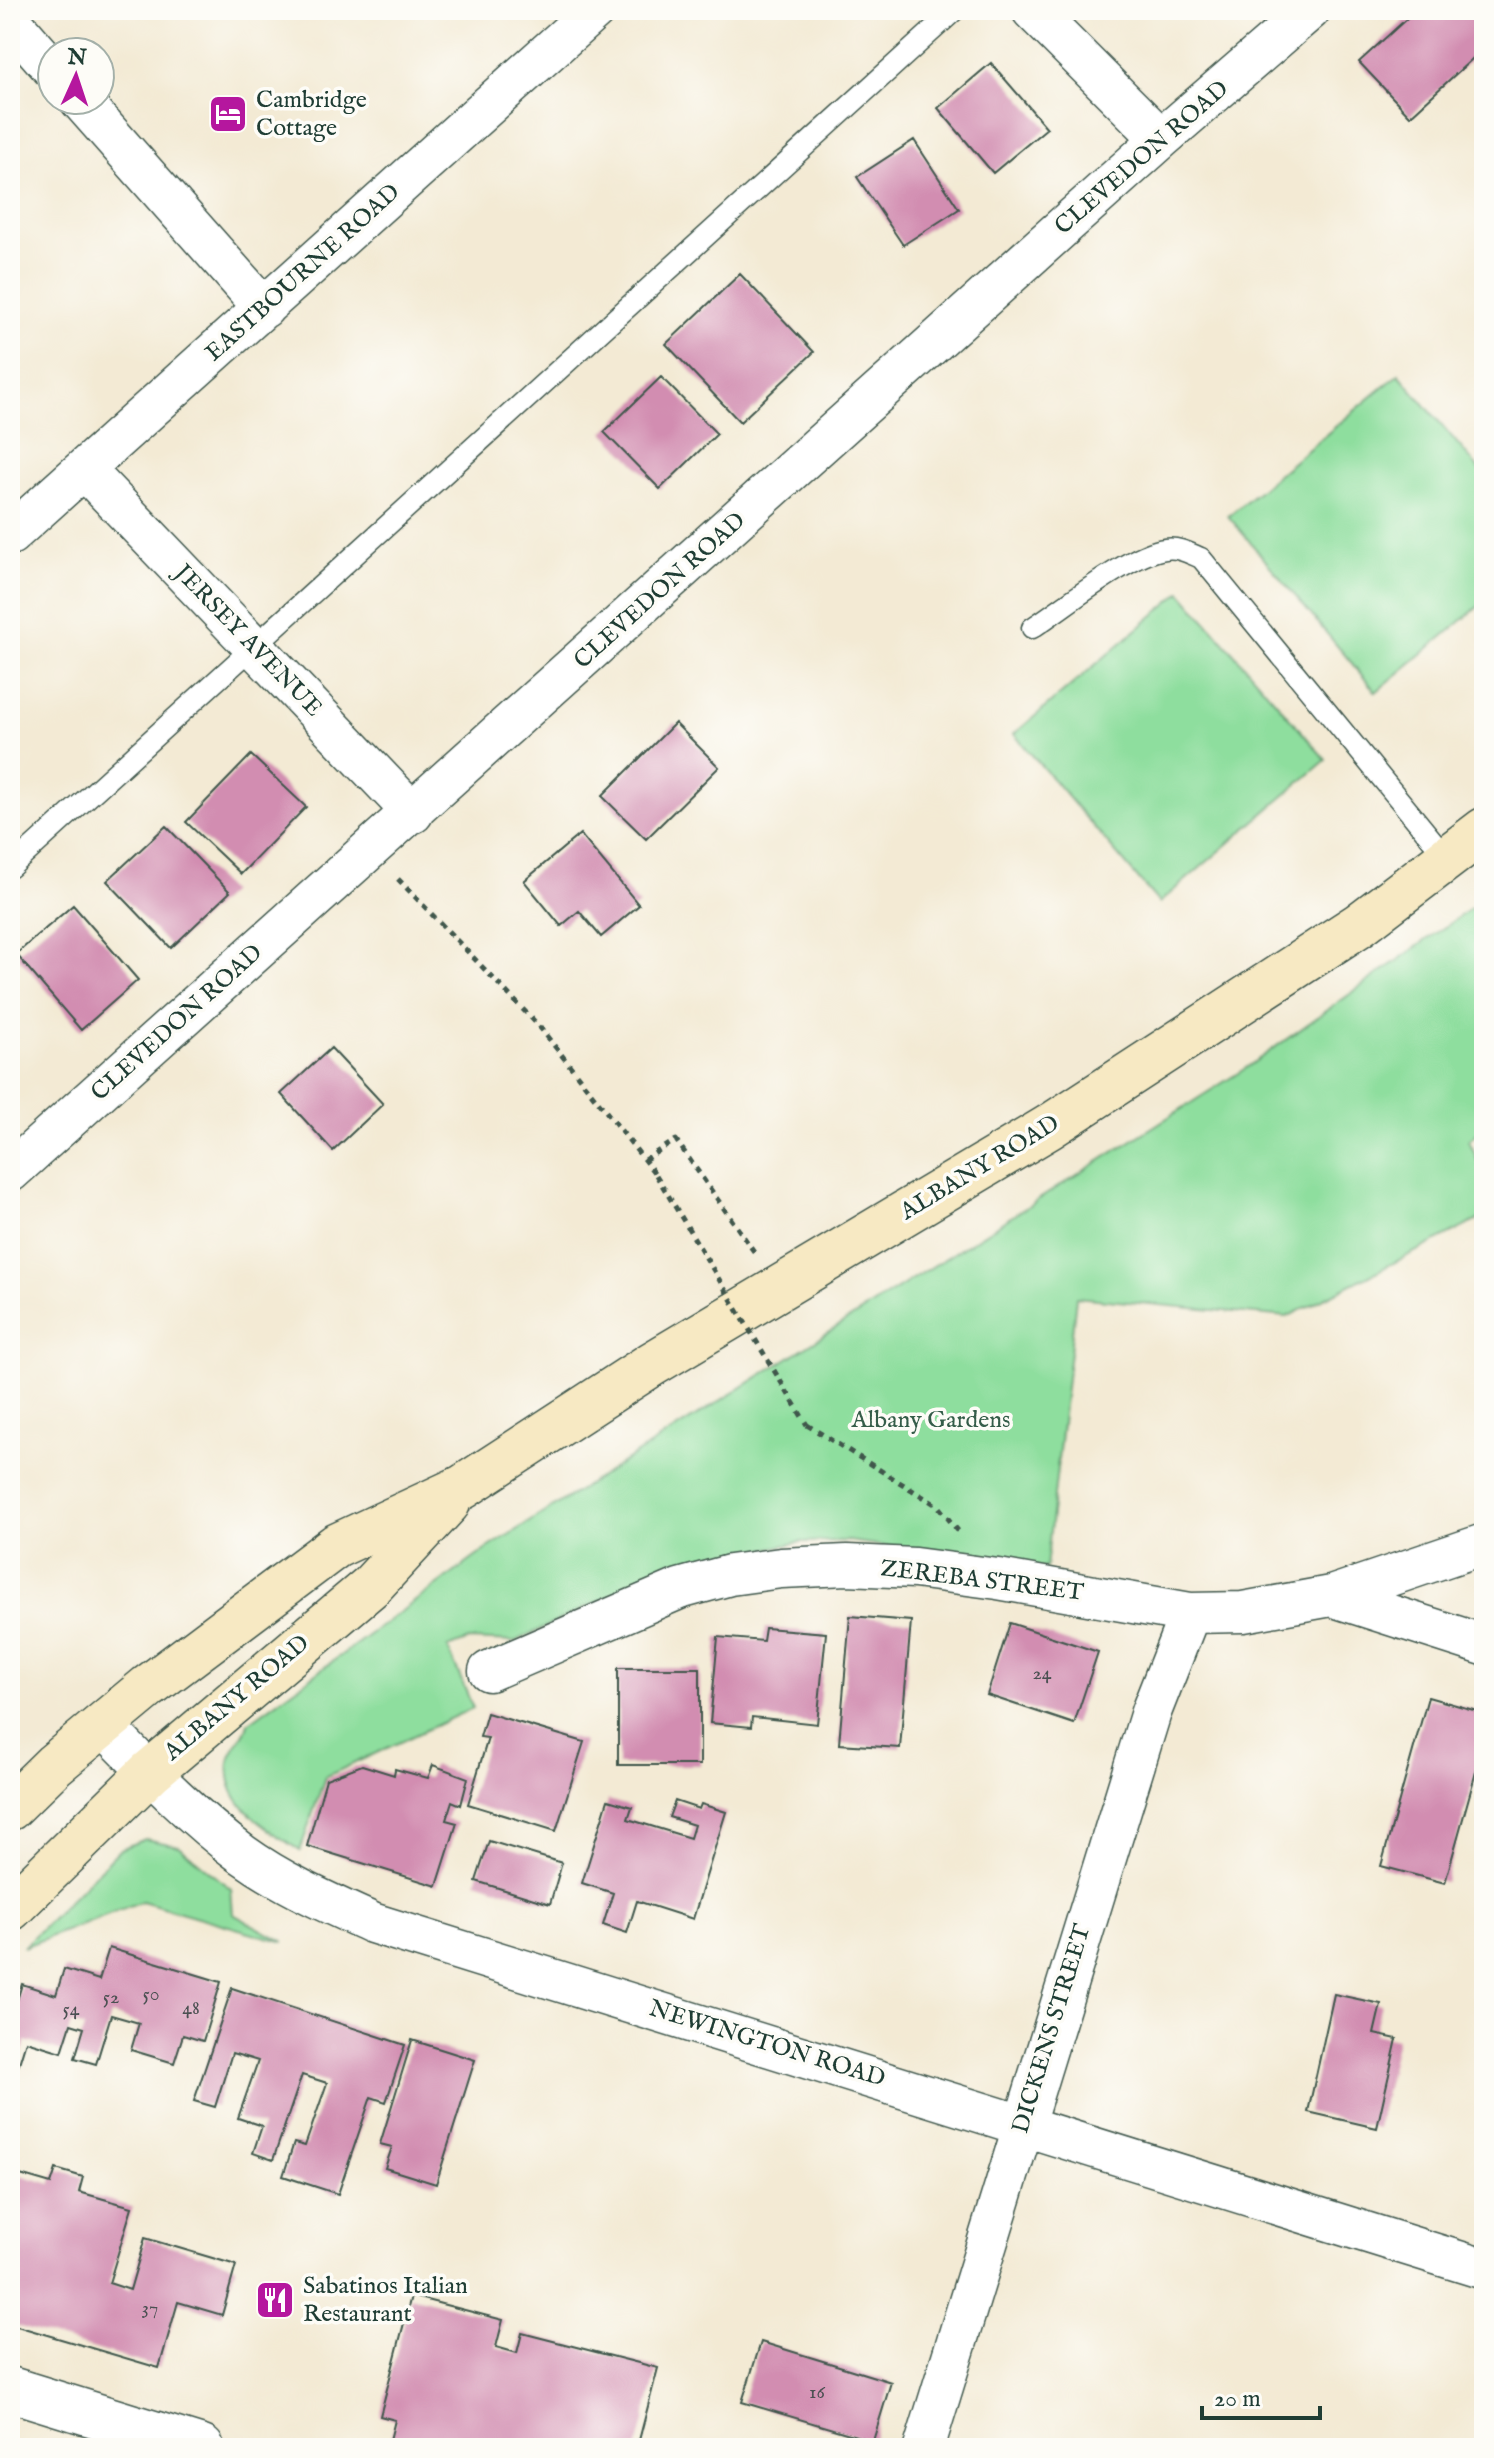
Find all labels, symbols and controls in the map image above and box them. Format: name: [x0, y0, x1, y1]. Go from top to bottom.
north arrow: [36, 36, 116, 116]
text: N: [66, 43, 87, 73]
street label: CLEVEDON ROAD: [1049, 74, 1235, 242]
place label: Cambridge Cottage: [256, 85, 367, 144]
hotel icon: Cambridge Cottage: [207, 93, 249, 135]
street label: EASTBOURNE ROAD: [199, 177, 407, 369]
street label: CLEVEDON ROAD: [568, 506, 752, 676]
street label: JERSEY AVENUE: [165, 556, 329, 724]
street label: CLEVEDON ROAD: [85, 938, 269, 1108]
street label: ALBANY ROAD: [894, 1108, 1065, 1228]
park label: Albany Gardens: [851, 1405, 1010, 1436]
street label: ZEREBA STREET: [879, 1553, 1086, 1609]
street label: ALBANY ROAD: [157, 1628, 316, 1768]
house number: 24: [1032, 1661, 1052, 1686]
street label: DICKENS STREET: [1005, 1920, 1099, 2137]
house number: 50: [143, 1982, 160, 2007]
house number: 52: [103, 1985, 119, 2010]
street label: NEWINGTON ROAD: [645, 1993, 889, 2095]
house number: 48: [182, 1996, 200, 2021]
house number: 54: [63, 1997, 80, 2022]
place label: Sabatinos Italian Restaurant: [303, 2271, 468, 2330]
restaurant icon: Sabatinos Italian Restaurant: [254, 2279, 296, 2321]
house number: 37: [142, 2296, 158, 2321]
scale bar: [1202, 2370, 1320, 2420]
house number: 16: [809, 2380, 826, 2405]
text: 20 m: [1214, 2384, 1261, 2415]

